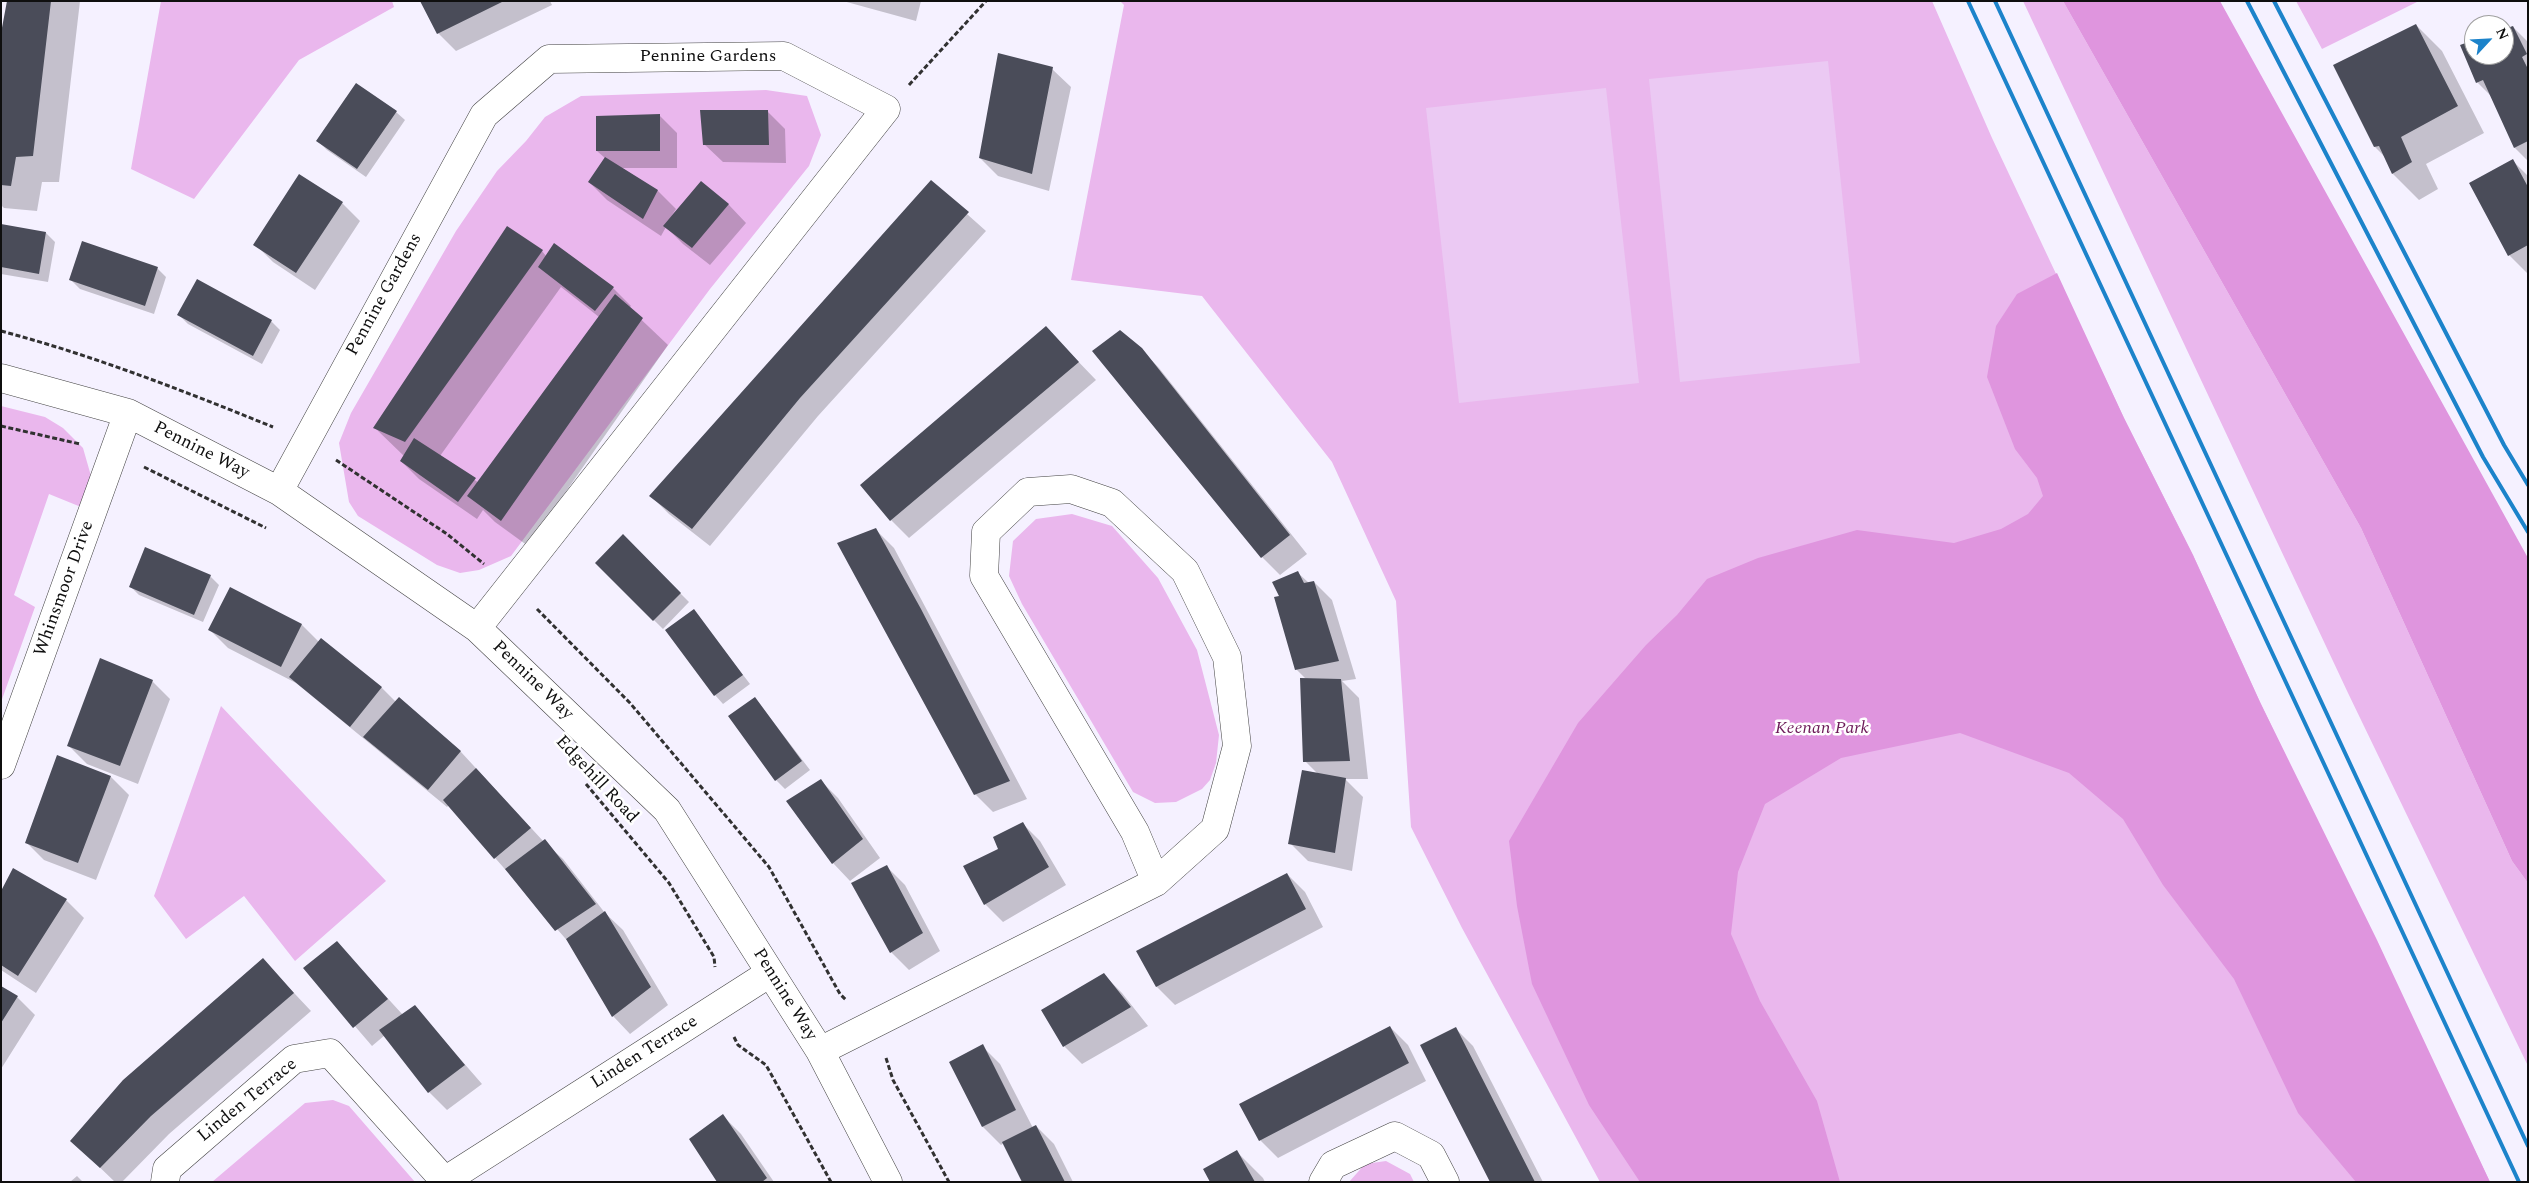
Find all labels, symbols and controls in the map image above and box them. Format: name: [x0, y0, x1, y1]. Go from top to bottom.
north arrow: [2464, 15, 2514, 65]
text: N: [2490, 24, 2514, 43]
street label: Pennine Gardens: [640, 46, 776, 68]
street label: Pennine Gardens: [342, 230, 428, 360]
street label: Pennine Way: [149, 418, 253, 484]
street label: Whinsmoor Drive: [30, 518, 100, 660]
street label: Pennine Way: [487, 637, 577, 725]
park label: Keenan Park: [1775, 718, 1869, 740]
street label: Edgehill Road: [550, 732, 642, 828]
street label: Pennine Way: [747, 945, 821, 1045]
street label: Linden Terrace: [588, 1012, 702, 1094]
street label: Linden Terrace: [194, 1054, 302, 1148]

